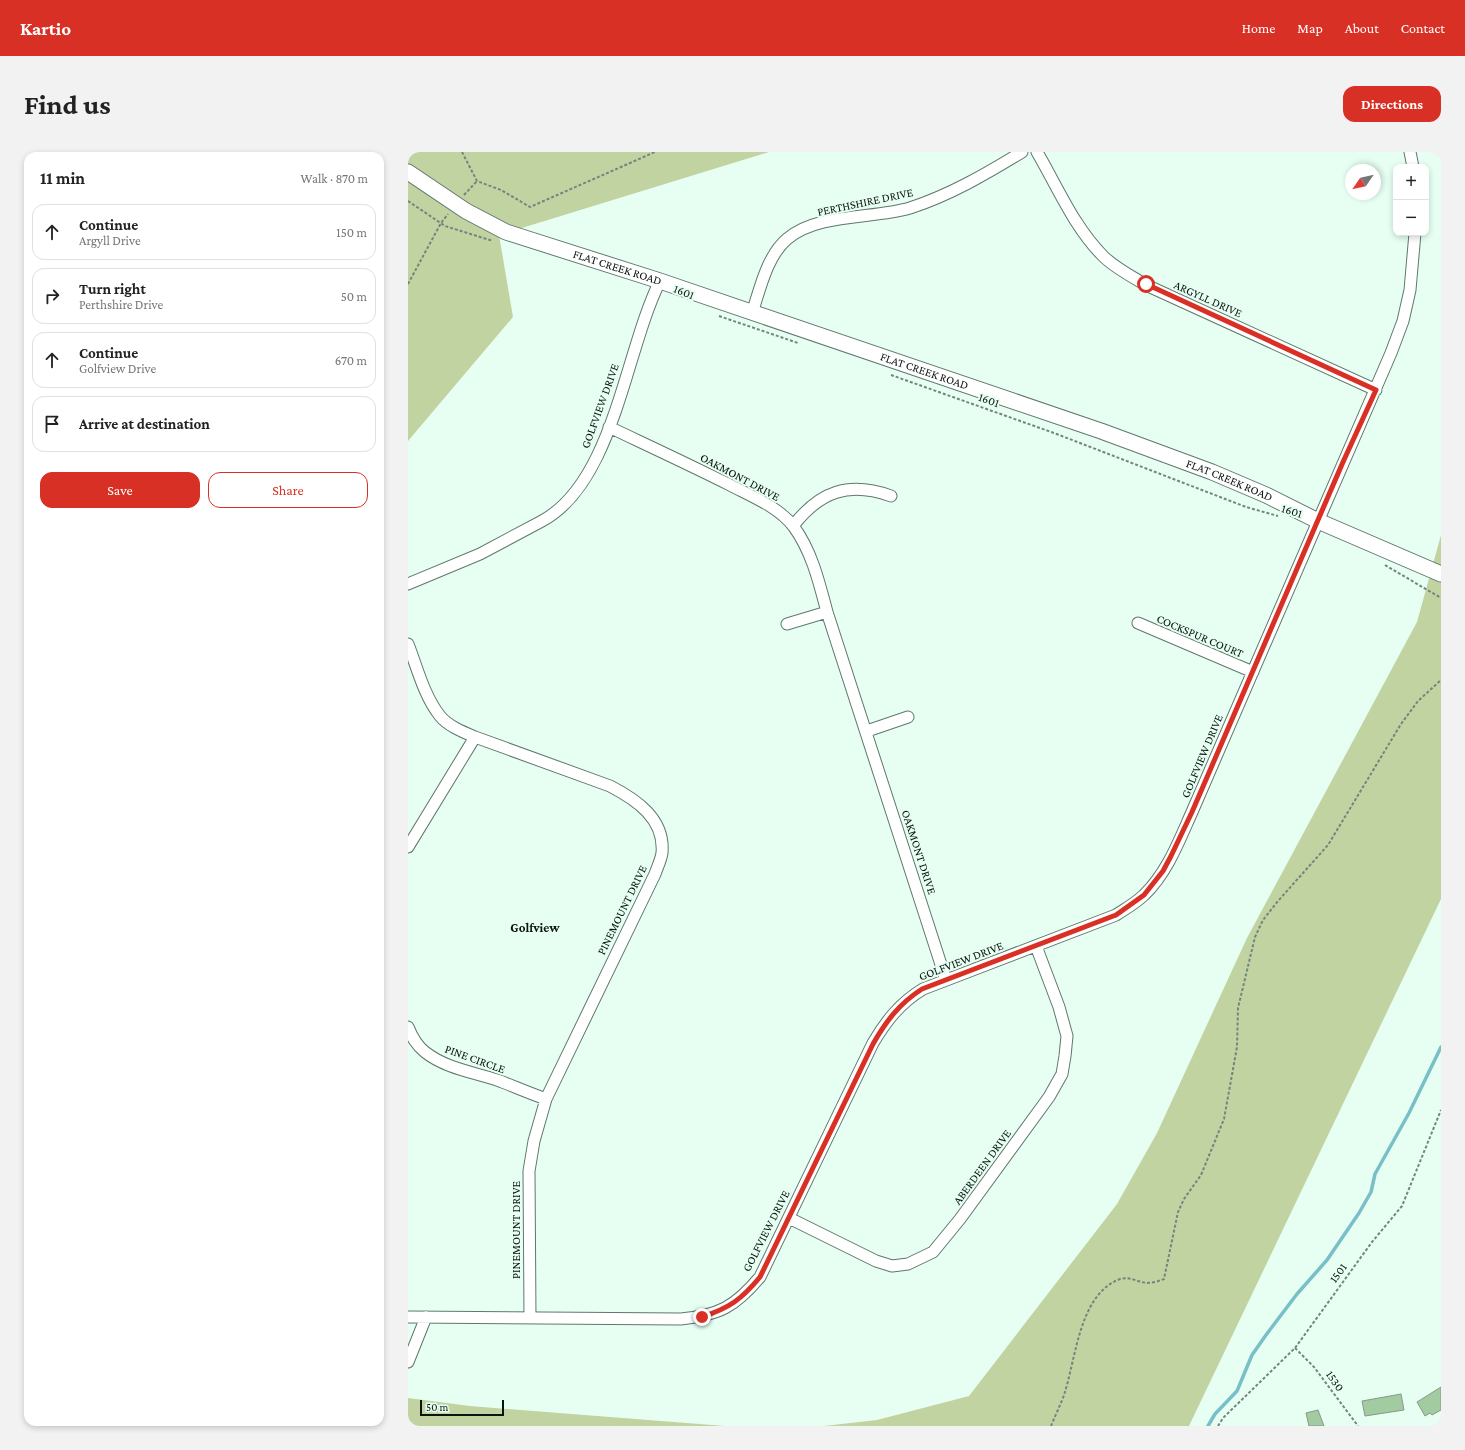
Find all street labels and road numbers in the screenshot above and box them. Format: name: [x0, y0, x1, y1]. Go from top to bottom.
street label: PERTHSHIRE DRIVE: [816, 185, 915, 219]
street label: FLAT CREEK ROAD: [571, 247, 664, 288]
street label: ARGYLL DRIVE: [1172, 278, 1245, 320]
street label: 1601: [672, 282, 696, 302]
street label: FLAT CREEK ROAD: [878, 349, 970, 392]
street label: GOLFVIEW DRIVE: [578, 361, 622, 450]
street label: 1601: [977, 390, 1001, 410]
street label: OAKMONT DRIVE: [698, 450, 783, 504]
street label: FLAT CREEK ROAD: [1184, 456, 1275, 504]
street label: 1601: [1280, 501, 1304, 521]
street label: COCKSPUR COURT: [1154, 611, 1246, 661]
street label: GOLFVIEW DRIVE: [1178, 712, 1226, 800]
street label: OAKMONT DRIVE: [899, 808, 939, 896]
street label: PINEMOUNT DRIVE: [594, 862, 650, 957]
street label: GOLFVIEW DRIVE: [917, 938, 1006, 984]
street label: PINE CIRCLE: [443, 1042, 508, 1077]
street label: ABERDEEN DRIVE: [950, 1126, 1014, 1207]
street label: PINEMOUNT DRIVE: [509, 1180, 523, 1279]
street label: GOLFVIEW DRIVE: [739, 1188, 793, 1274]
street label: 1501: [1326, 1261, 1350, 1285]
street label: 1530: [1323, 1368, 1347, 1394]

